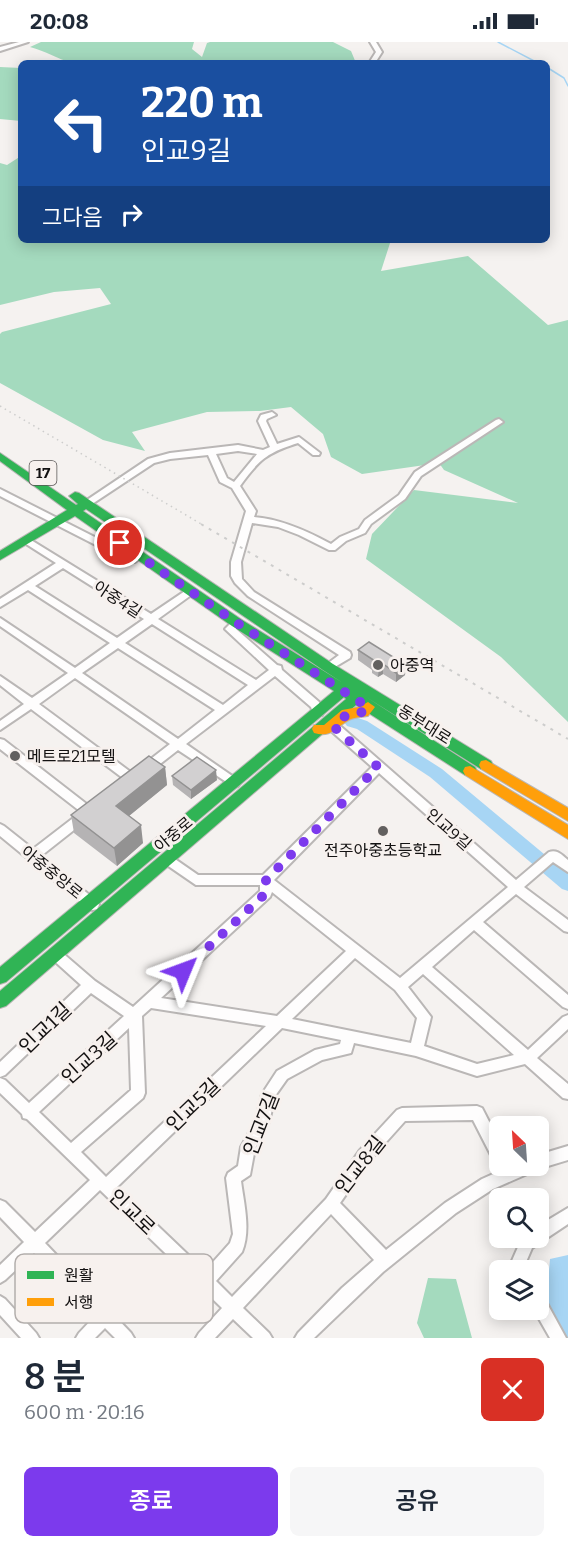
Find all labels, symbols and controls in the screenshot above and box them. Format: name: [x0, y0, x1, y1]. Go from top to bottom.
text: 20:08: [30, 8, 89, 35]
text: 220 m: [141, 78, 263, 128]
icon: left: [42, 84, 120, 162]
text: 인교9길: [141, 135, 231, 167]
icon: right: [115, 198, 148, 231]
text: 그다음: [42, 204, 103, 231]
road number: 17: [30, 461, 57, 485]
pin: [94, 517, 145, 568]
icon: arrive: [103, 526, 136, 559]
street label: 아중4길: [90, 577, 145, 622]
place label: 아중역: [390, 656, 434, 675]
marker: 아중역: [371, 658, 385, 672]
street label: 동부대로: [395, 701, 455, 748]
place label: 메트로21모텔: [27, 747, 116, 766]
marker: 메트로21모텔: [8, 749, 22, 763]
street label: 인교9길: [422, 805, 475, 854]
street label: 아중로: [150, 813, 197, 856]
marker: 전주아중초등학교: [376, 824, 390, 838]
place label: 전주아중초등학교: [324, 841, 442, 860]
street label: 아중중앙로: [17, 842, 86, 903]
position arrow: [151, 939, 215, 1003]
street label: 인교1길: [14, 997, 76, 1059]
street label: 인교3길: [56, 1027, 122, 1089]
street label: 인교5길: [161, 1073, 225, 1137]
street label: 인교7길: [238, 1089, 284, 1159]
north arrow: [489, 1116, 549, 1176]
map controls: [489, 1116, 549, 1320]
street label: 인교8길: [330, 1131, 390, 1199]
street label: 인교로: [104, 1184, 160, 1240]
button: search: [489, 1188, 549, 1248]
legend: [15, 1254, 213, 1323]
button: layers: [489, 1260, 549, 1320]
text: 원활: [64, 1266, 94, 1285]
text: 서행: [64, 1293, 93, 1312]
text: 8 분: [24, 1355, 86, 1399]
button: close: [481, 1358, 544, 1421]
text: 600 m · 20:16: [24, 1400, 144, 1424]
button: 종료: [24, 1467, 278, 1536]
button: 공유: [290, 1467, 544, 1536]

